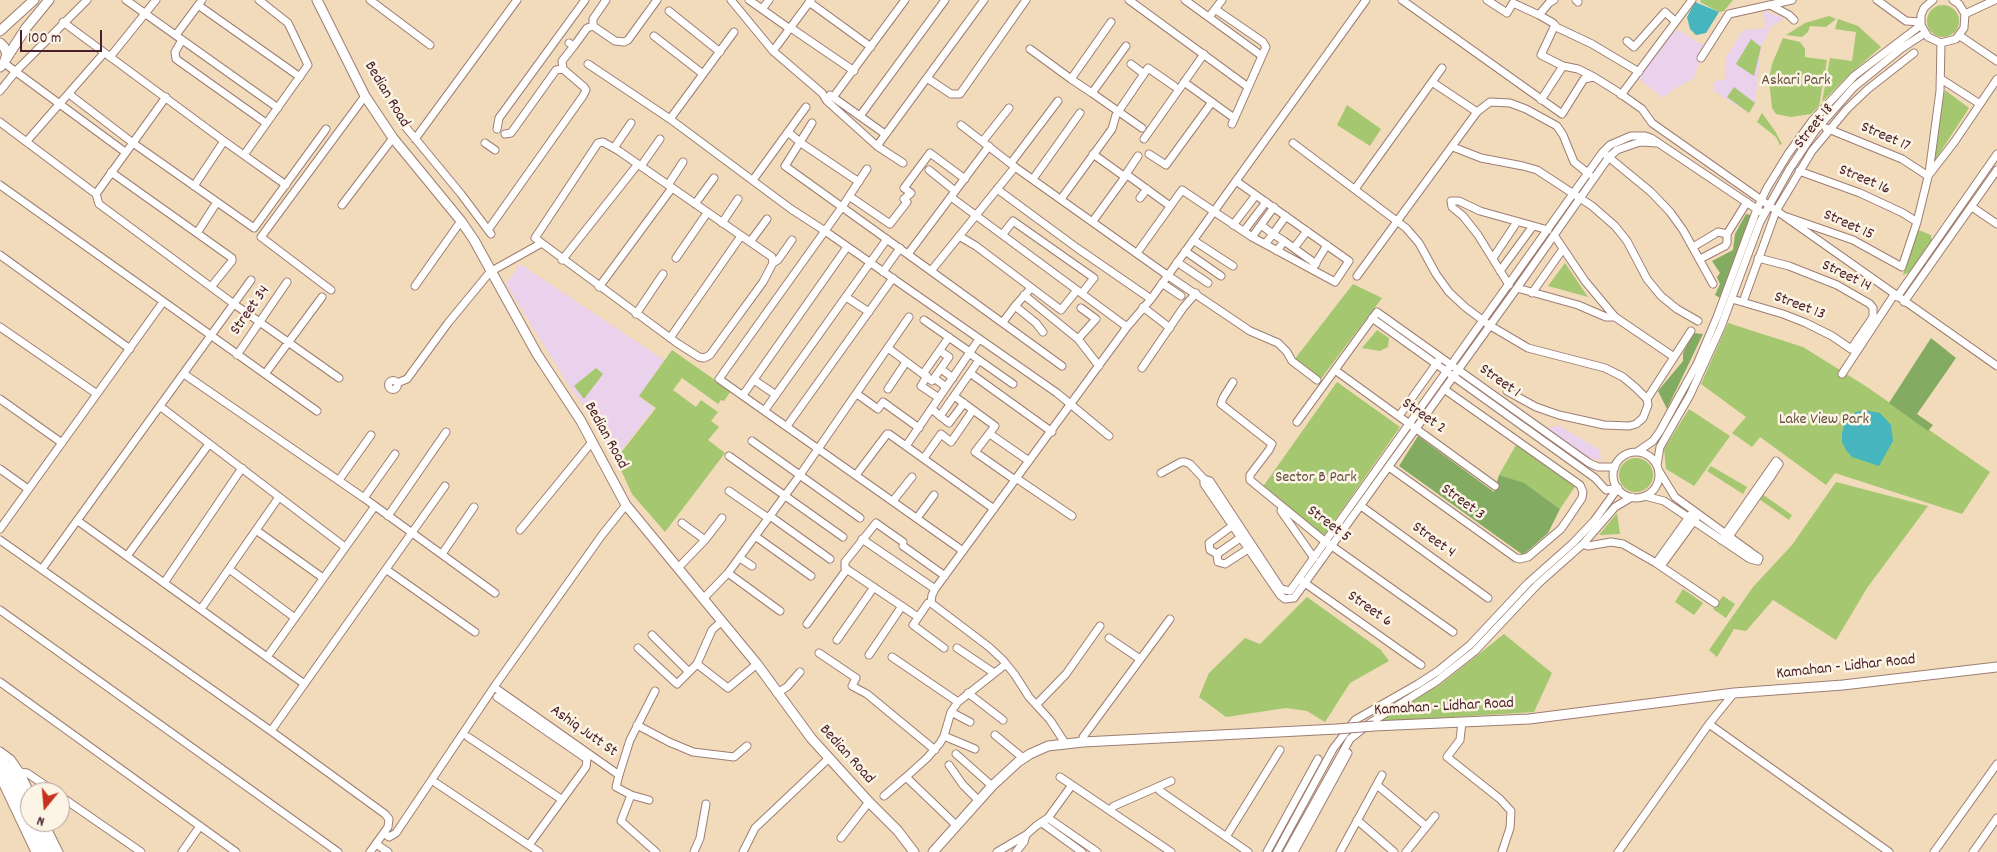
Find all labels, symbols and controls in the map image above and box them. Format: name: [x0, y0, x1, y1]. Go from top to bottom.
scale bar: [22, 20, 105, 52]
text: 100 m: [28, 28, 61, 50]
street label: Bedian Road: [359, 59, 413, 131]
park label: Askari Park: [1761, 72, 1831, 92]
street label: Street 18: [1791, 101, 1839, 153]
street label: Street 17: [1857, 119, 1913, 157]
street label: Street 16: [1835, 162, 1893, 200]
street label: Street 15: [1820, 206, 1876, 246]
street label: Street 14: [1818, 257, 1874, 297]
street label: Street 34: [227, 282, 275, 340]
street label: Street 13: [1771, 289, 1827, 325]
street label: Street 1: [1475, 361, 1523, 403]
street label: Street 2: [1397, 395, 1449, 439]
street label: Bedian Road: [579, 399, 631, 473]
park label: Lake View Park: [1779, 411, 1869, 431]
park label: Sector B Park: [1275, 469, 1357, 489]
street label: Street 3: [1436, 481, 1488, 525]
street label: Street 5: [1302, 502, 1354, 548]
street label: Street 4: [1407, 519, 1459, 563]
street label: Street 6: [1343, 588, 1395, 632]
street label: Kamahan - Lidhar Road: [1776, 651, 1916, 685]
street label: Kamahan - Lidhar Road: [1374, 695, 1514, 721]
street label: Ashiq Jutt St: [546, 702, 620, 762]
street label: Bedian Road: [814, 721, 878, 789]
north arrow: [20, 782, 70, 832]
text: N: [35, 810, 47, 831]

